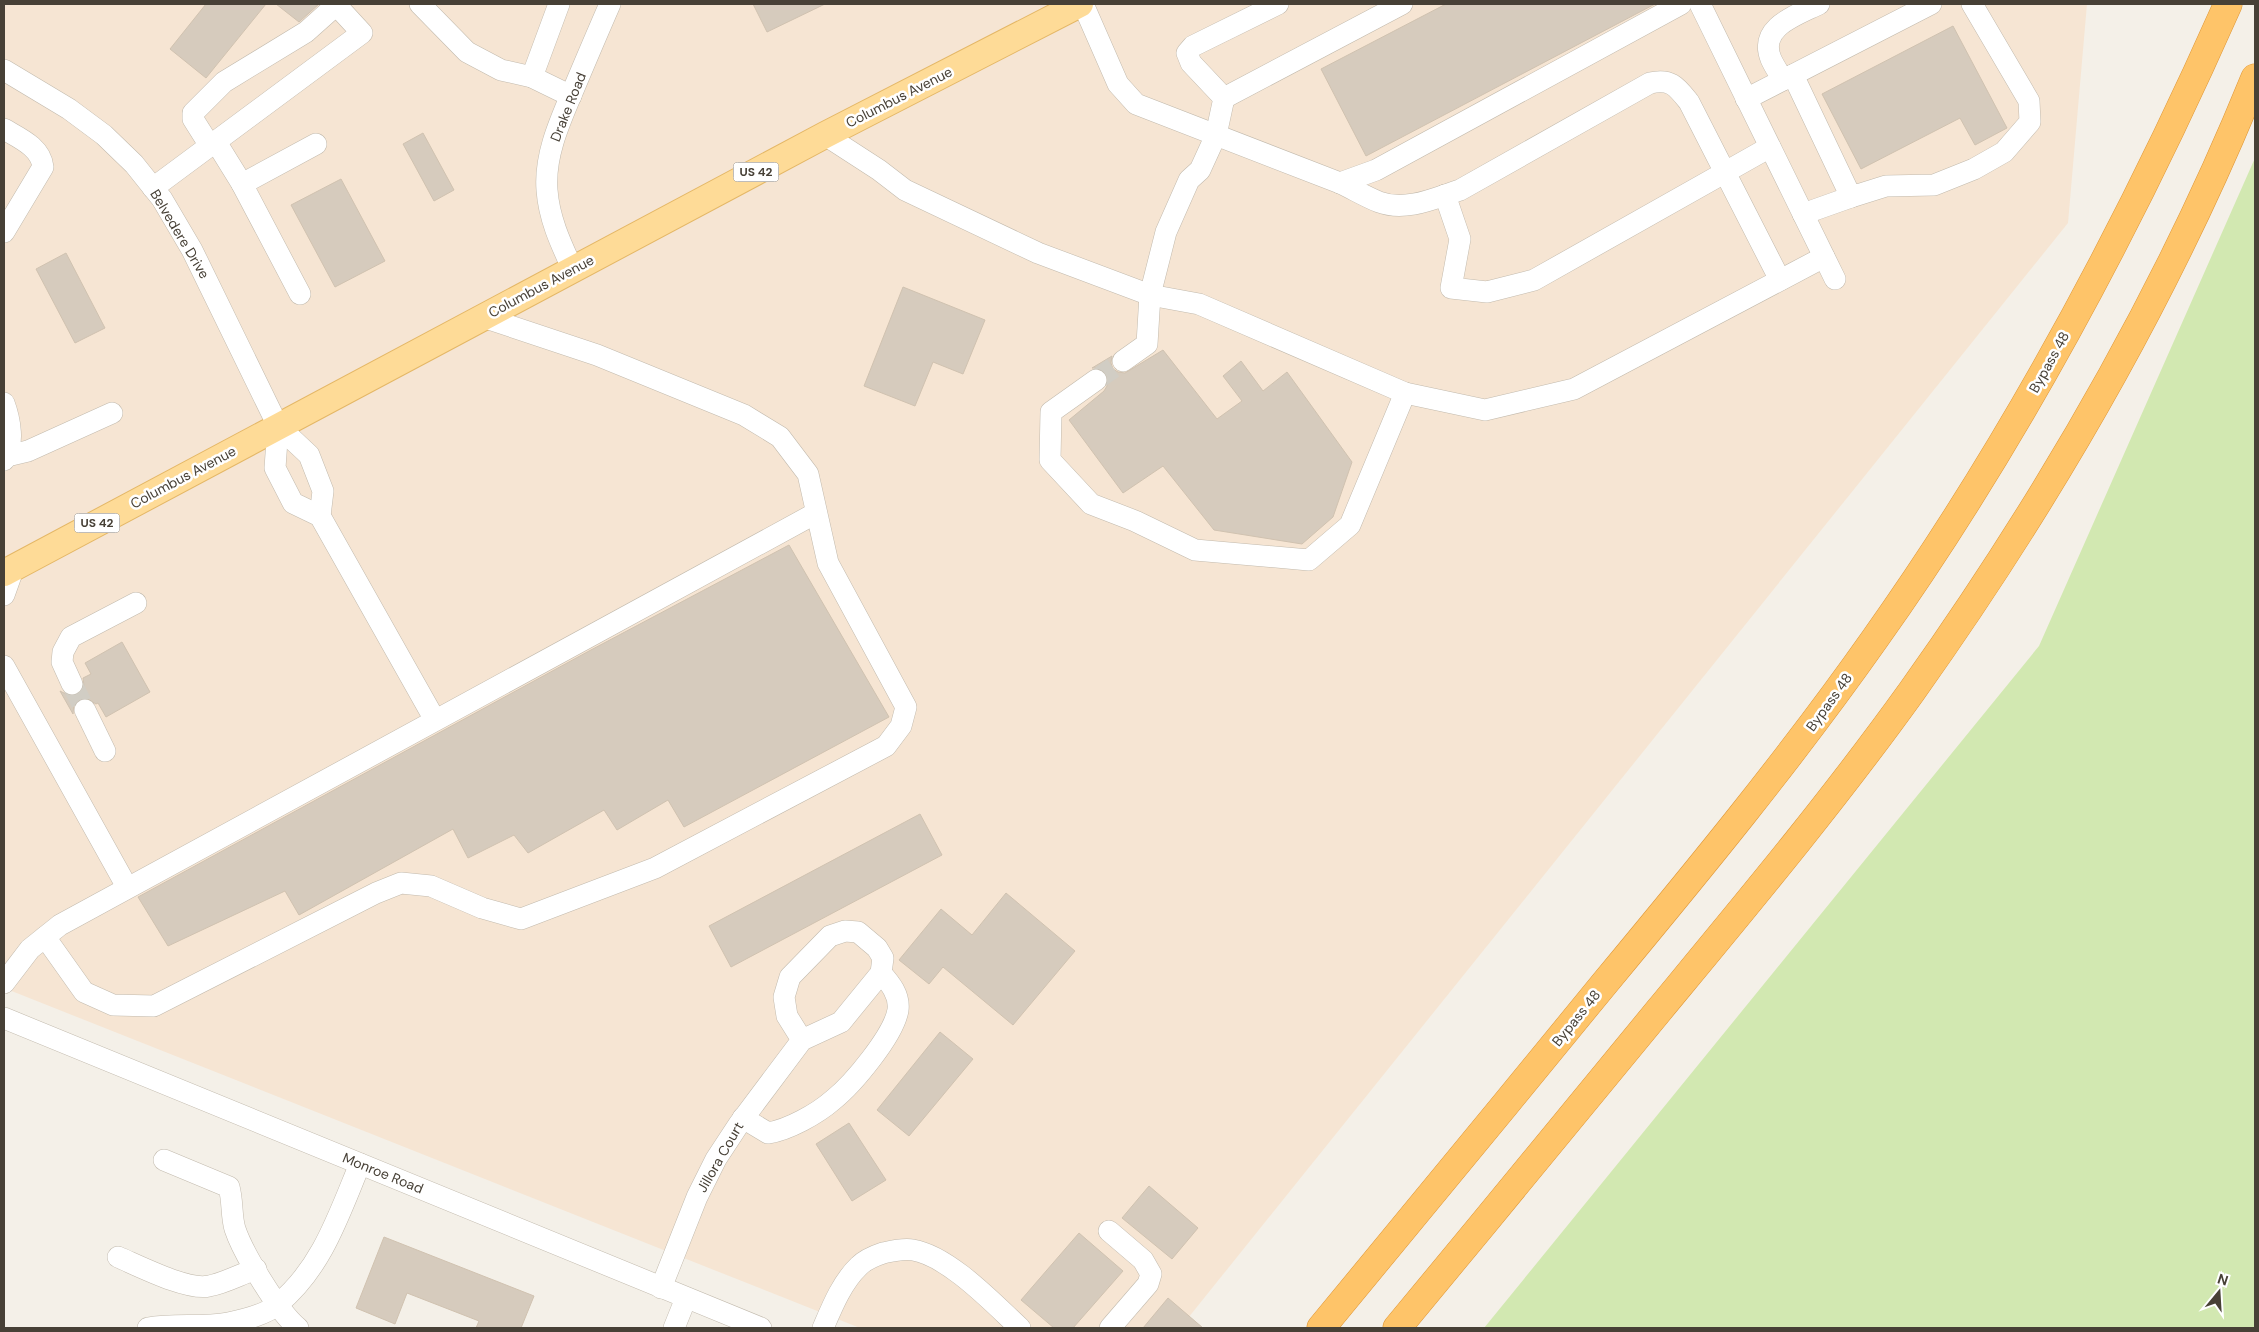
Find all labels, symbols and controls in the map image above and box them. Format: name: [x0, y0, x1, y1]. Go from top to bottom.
street label: Columbus Avenue: [843, 62, 955, 132]
street label: Drake Road: [546, 70, 590, 144]
road number: US 42: [734, 162, 778, 182]
street label: Belvedere Drive: [146, 186, 214, 282]
street label: Columbus Avenue: [485, 251, 597, 321]
street label: Bypass 48: [2025, 328, 2073, 396]
street label: Columbus Avenue: [127, 442, 239, 512]
road number: US 42: [74, 514, 120, 532]
street label: Bypass 48: [1802, 669, 1856, 735]
street label: Bypass 48: [1548, 986, 1604, 1050]
street label: Jillora Court: [693, 1119, 747, 1195]
street label: Monroe Road: [340, 1149, 426, 1197]
north arrow: [2194, 1267, 2244, 1317]
text: N: [2215, 1269, 2231, 1290]

